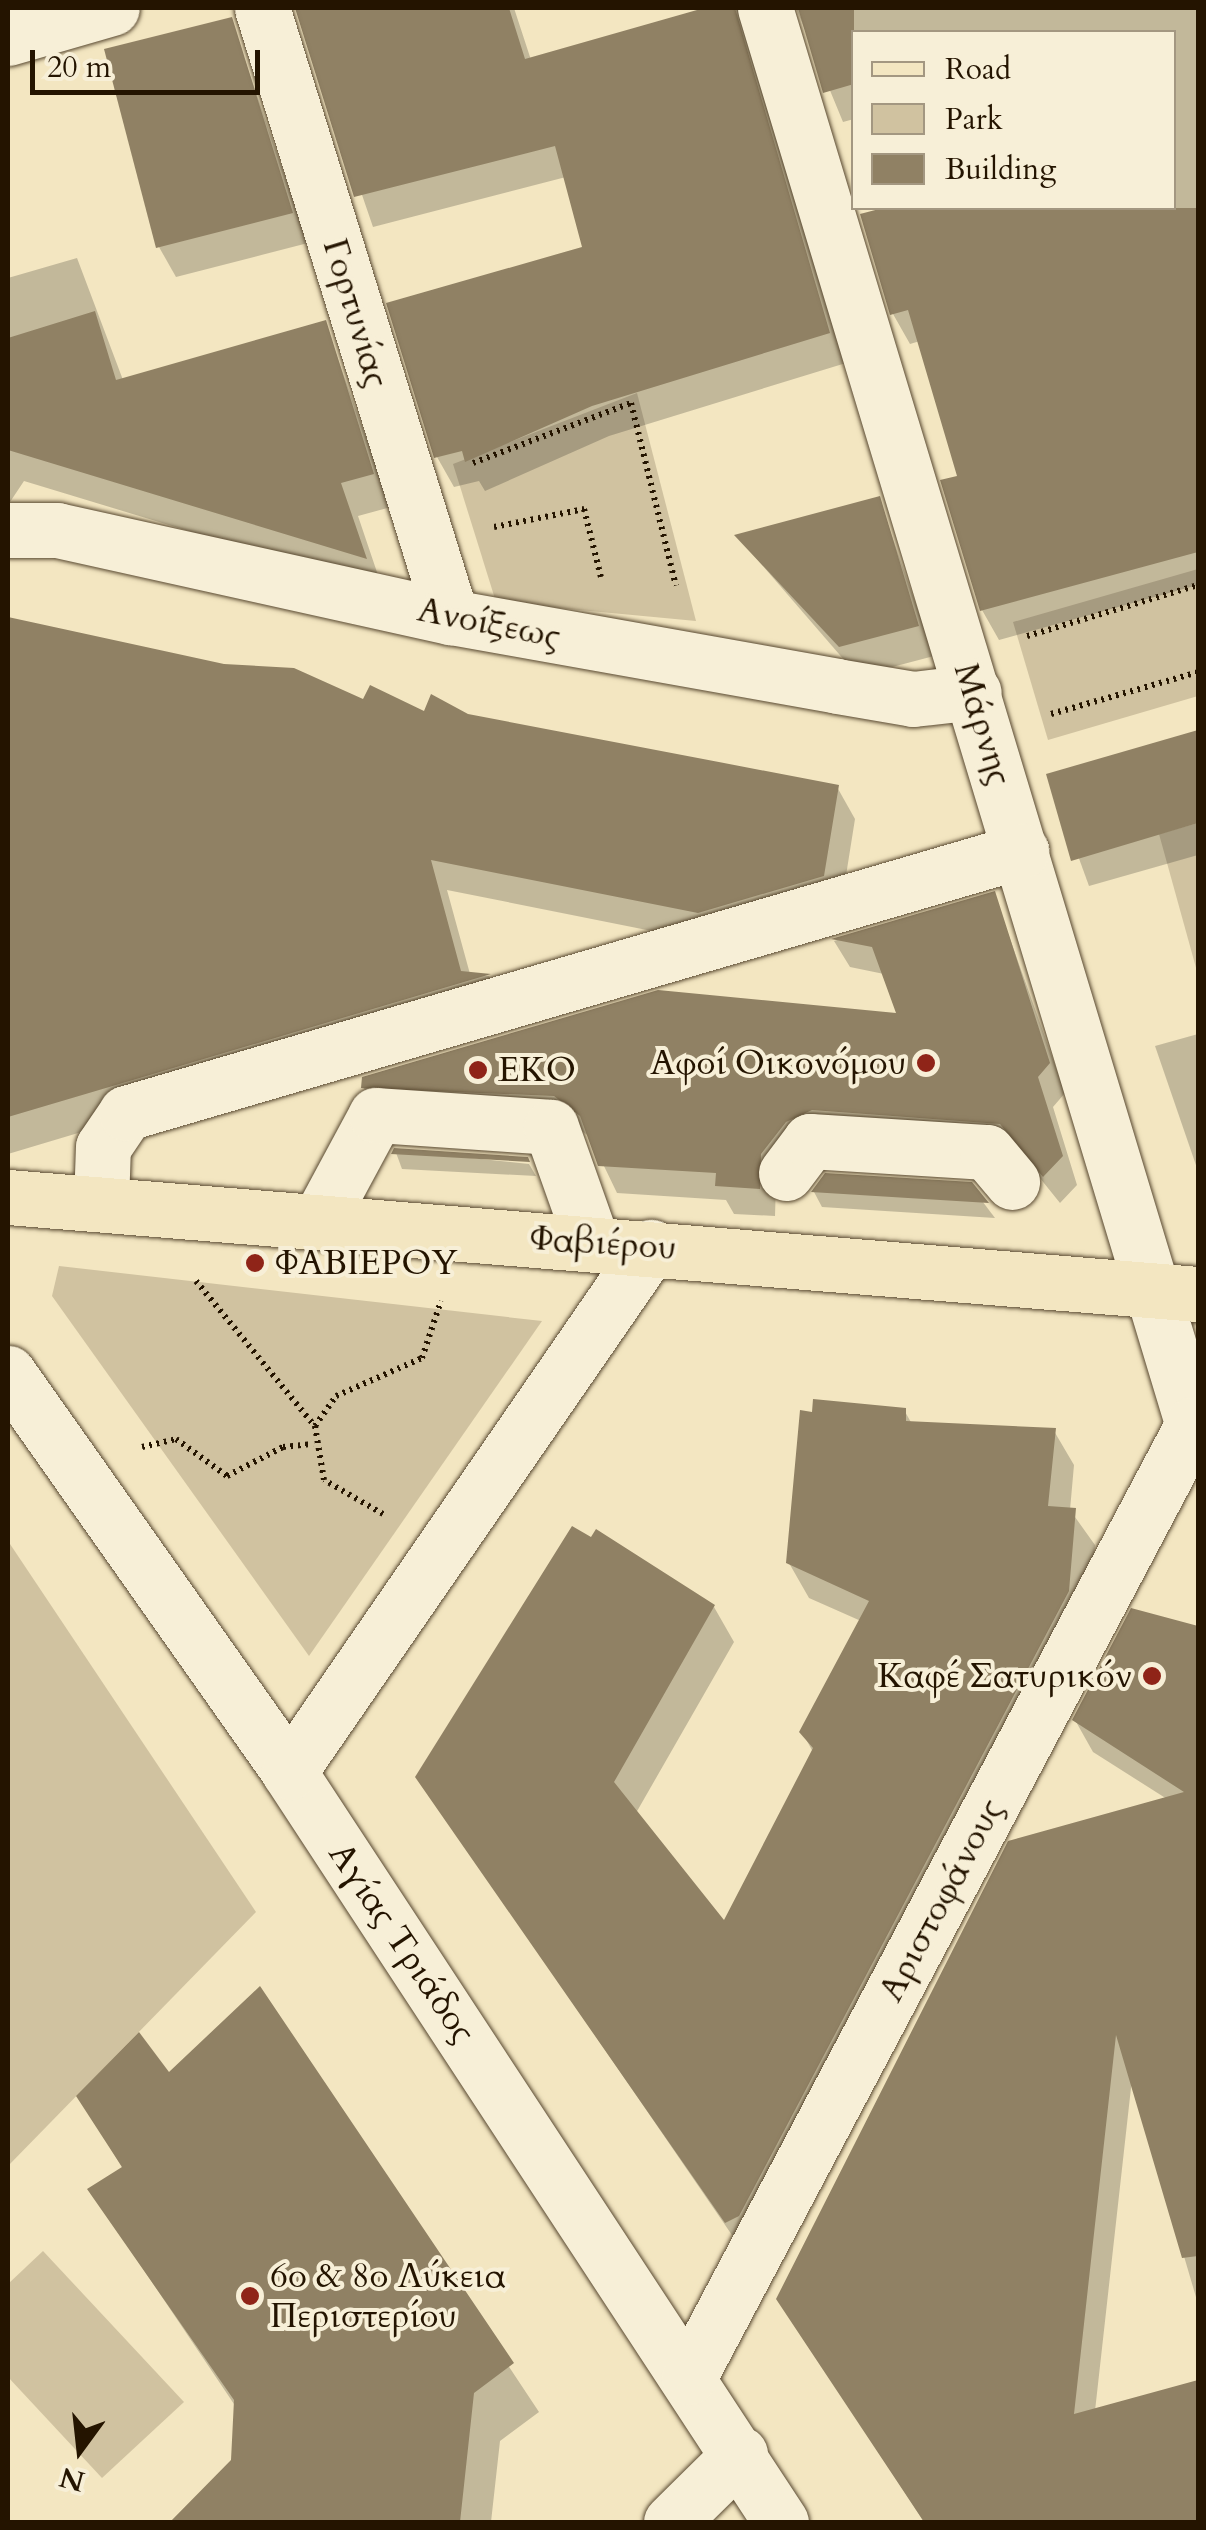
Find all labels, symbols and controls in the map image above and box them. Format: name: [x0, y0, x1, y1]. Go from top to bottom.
scale bar: [35, 30, 265, 92]
legend: [851, 30, 1176, 210]
text: 20 m: [47, 47, 111, 88]
text: Road: [945, 49, 1011, 90]
text: Park: [945, 99, 1003, 140]
text: Building: [945, 149, 1056, 190]
street label: Γορτυνίας: [314, 234, 398, 392]
street label: Ανοίξεως: [414, 589, 564, 657]
street label: Μάρνης: [945, 658, 1021, 790]
place label: Αφοί Οικονόμου: [650, 1042, 906, 1084]
place label: EKO: [498, 1049, 576, 1091]
marker: Αφοί Οικονόμου: [915, 1052, 937, 1074]
marker: EKO: [467, 1059, 489, 1081]
street label: Φαβιέρου: [528, 1217, 678, 1269]
place label: ΦΑΒΙΕΡΟΥ: [275, 1242, 458, 1284]
marker: ΦΑΒΙΕΡΟΥ: [244, 1252, 266, 1274]
place label: Καφέ Σατυρικόν: [877, 1655, 1132, 1697]
marker: Καφέ Σατυρικόν: [1141, 1665, 1163, 1687]
street label: Αριστοφάνους: [870, 1791, 1012, 2009]
street label: Αγίας Τριάδος: [320, 1835, 484, 2051]
place label: 6ο & 8ο Λύκεια Περιστερίου: [270, 2255, 506, 2337]
marker: 6ο & 8ο Λύκεια Περιστερίου: [239, 2285, 261, 2307]
north arrow: [30, 2400, 130, 2500]
text: N: [56, 2457, 89, 2500]

